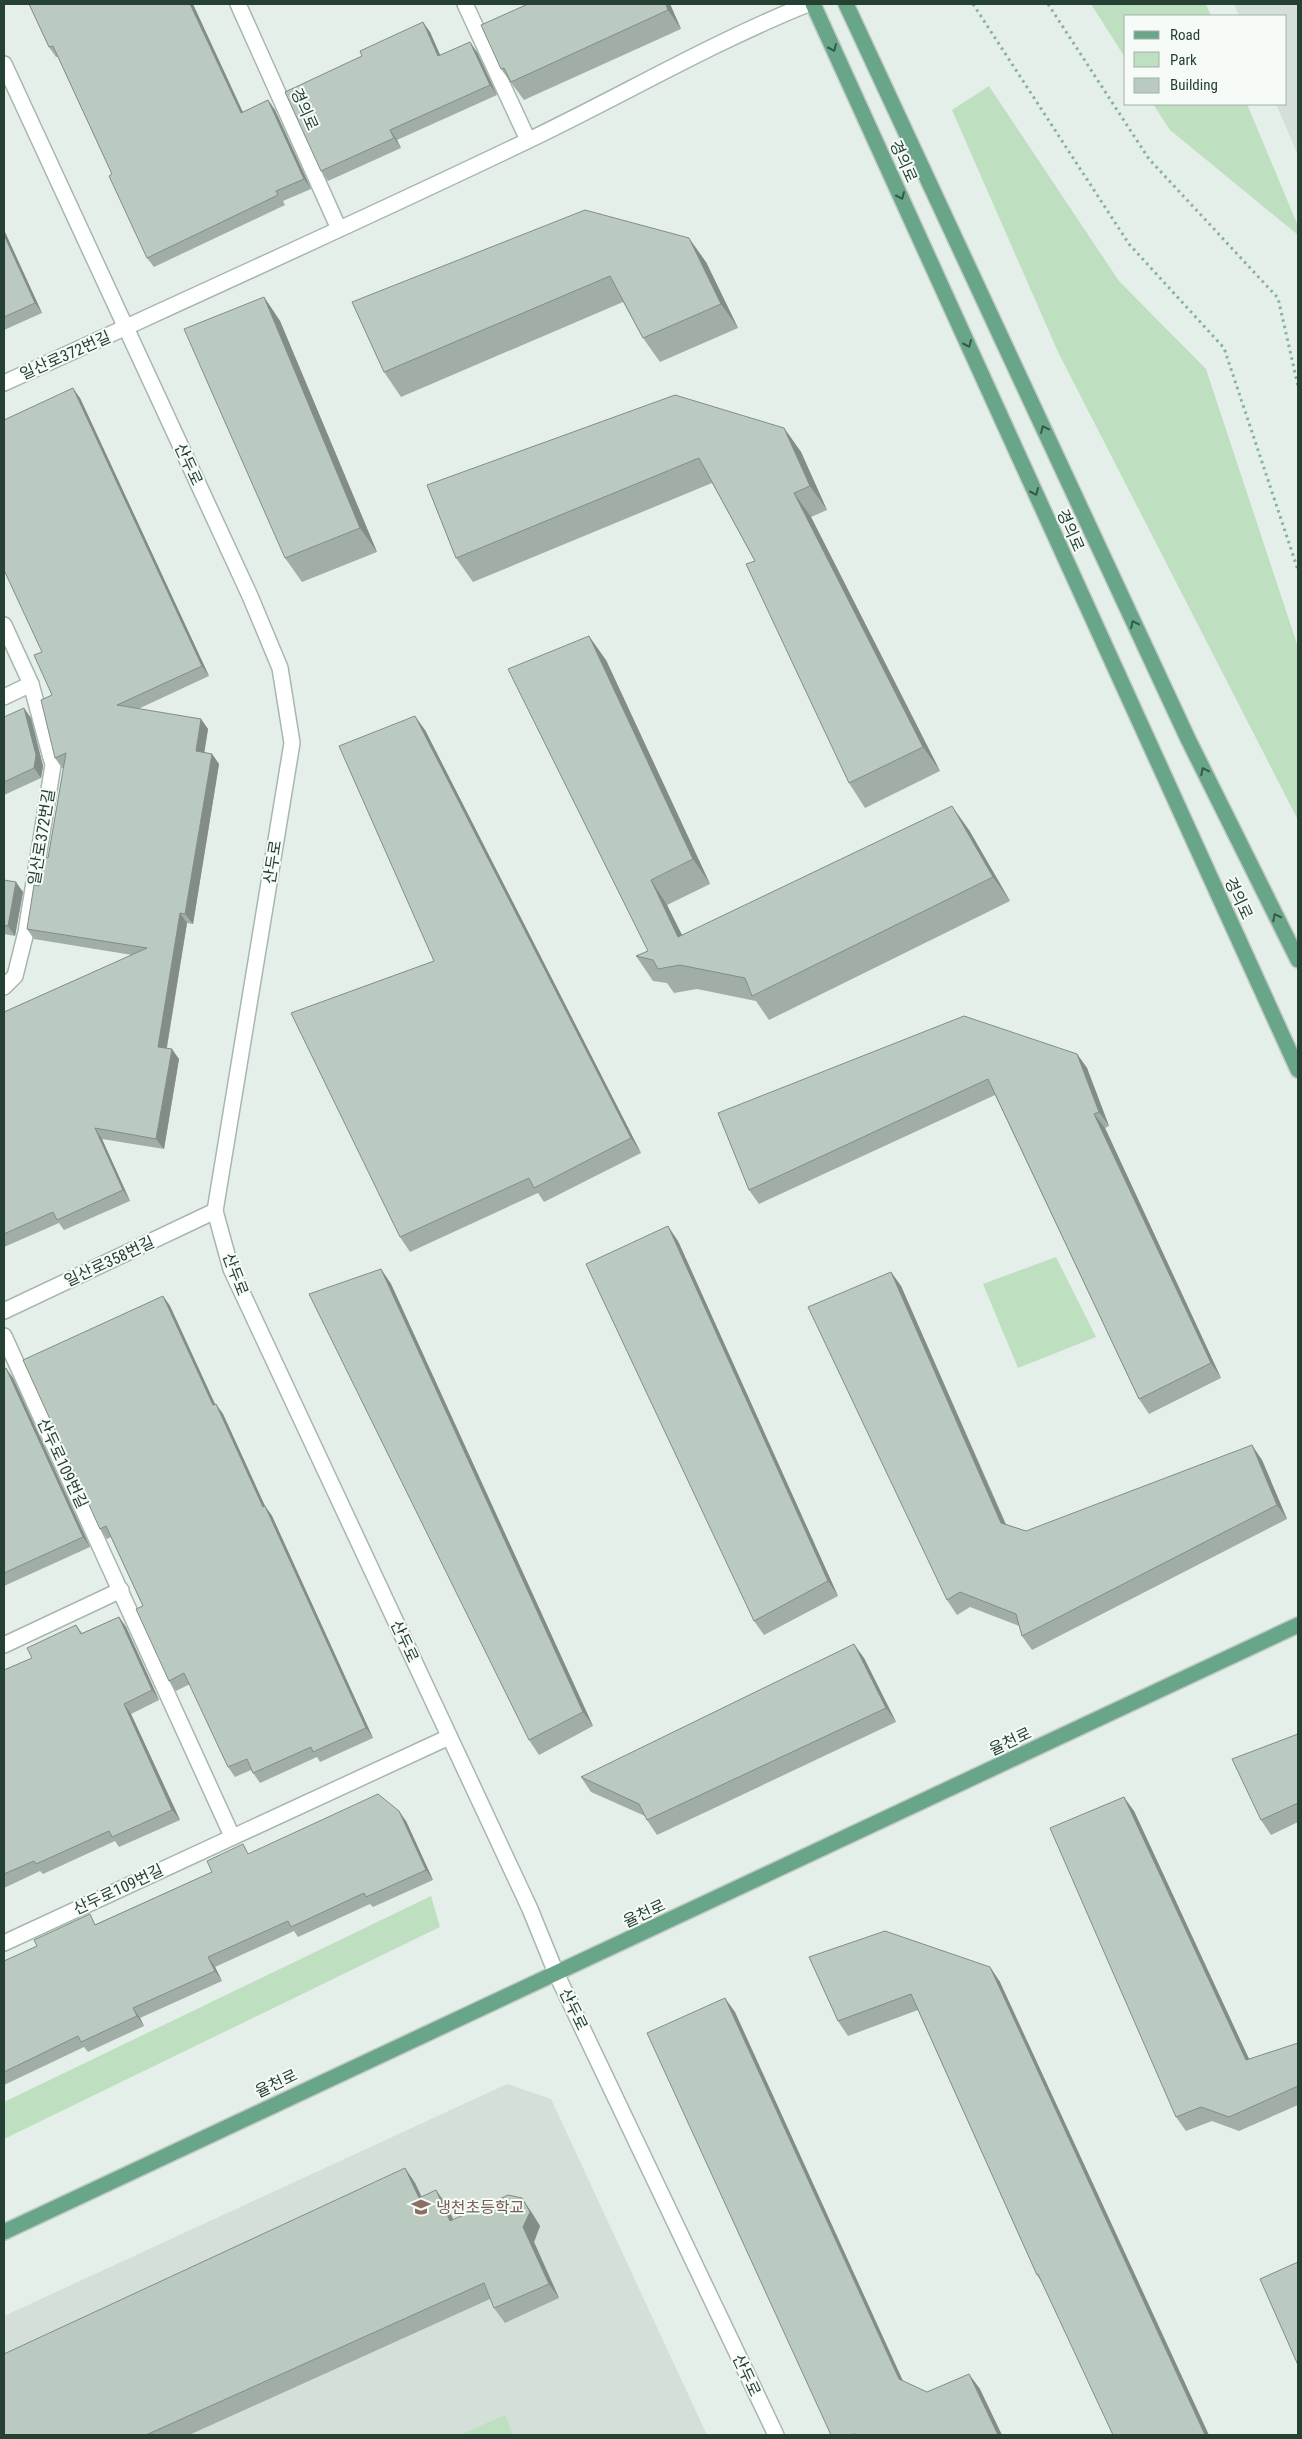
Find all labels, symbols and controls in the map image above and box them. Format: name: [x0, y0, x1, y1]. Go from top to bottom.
legend: [1124, 15, 1287, 105]
text: Road: [1170, 26, 1200, 44]
one-way arrow: [827, 43, 838, 52]
text: Park: [1170, 51, 1197, 69]
text: Building: [1170, 76, 1218, 94]
street label: 경의로: [287, 85, 322, 133]
street label: 경의로: [886, 137, 921, 185]
one-way arrow: [894, 191, 905, 200]
street label: 일산로372번길: [17, 327, 114, 384]
one-way arrow: [962, 339, 972, 348]
one-way arrow: [1039, 425, 1050, 434]
street label: 산두로: [171, 440, 207, 488]
one-way arrow: [1029, 487, 1040, 496]
street label: 경의로: [1053, 506, 1088, 554]
one-way arrow: [1130, 620, 1141, 629]
one-way arrow: [1200, 767, 1210, 776]
street label: 일산로372번길: [25, 788, 58, 887]
street label: 산두로: [260, 839, 285, 885]
street label: 경의로: [1221, 874, 1257, 922]
one-way arrow: [1272, 913, 1282, 922]
street label: 일산로358번길: [61, 1232, 157, 1291]
street label: 산두로: [219, 1250, 252, 1298]
street label: 산두로109번길: [33, 1415, 92, 1511]
street label: 산두로: [387, 1617, 423, 1665]
street label: 율천로: [986, 1723, 1034, 1759]
street label: 산두로109번길: [70, 1860, 166, 1919]
street label: 율천로: [620, 1895, 668, 1931]
street label: 산두로: [555, 1985, 592, 2033]
street label: 율천로: [252, 2065, 300, 2101]
school or university icon: 냉천초등학교: [410, 2196, 432, 2218]
place label: 냉천초등학교: [436, 2198, 524, 2217]
street label: 산두로: [729, 2351, 765, 2399]

